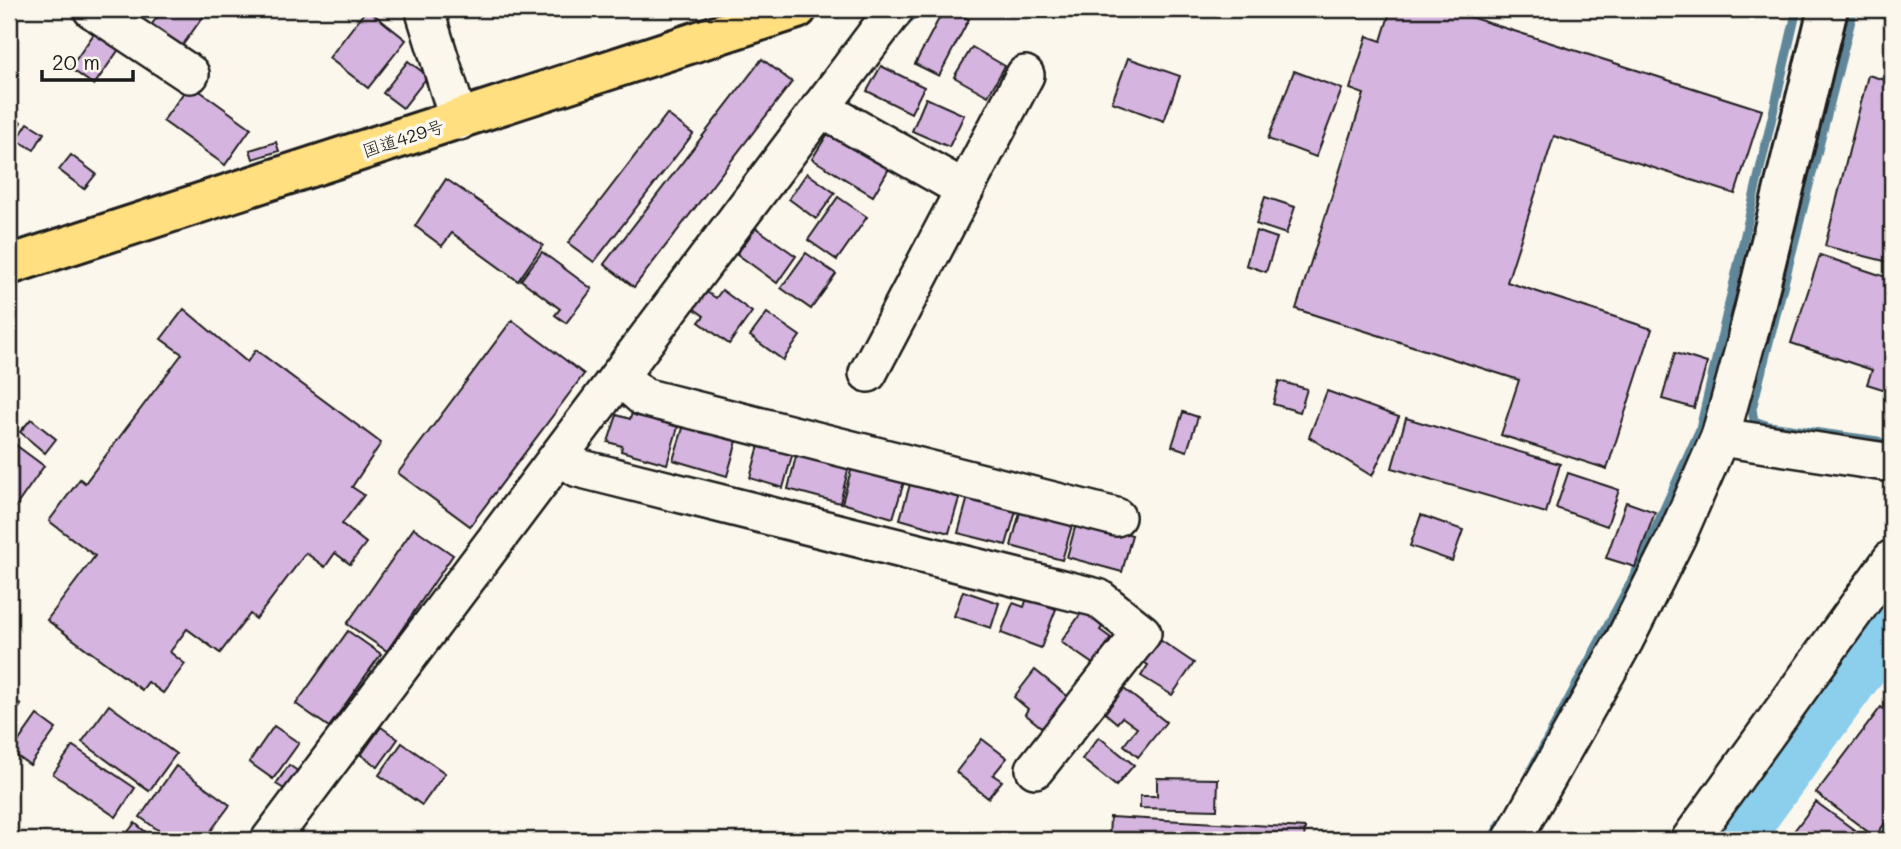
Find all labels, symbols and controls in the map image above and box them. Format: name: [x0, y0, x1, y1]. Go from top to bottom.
scale bar: [42, 38, 133, 82]
text: 20 m: [52, 48, 100, 75]
street label: 国道429号: [359, 113, 447, 163]

